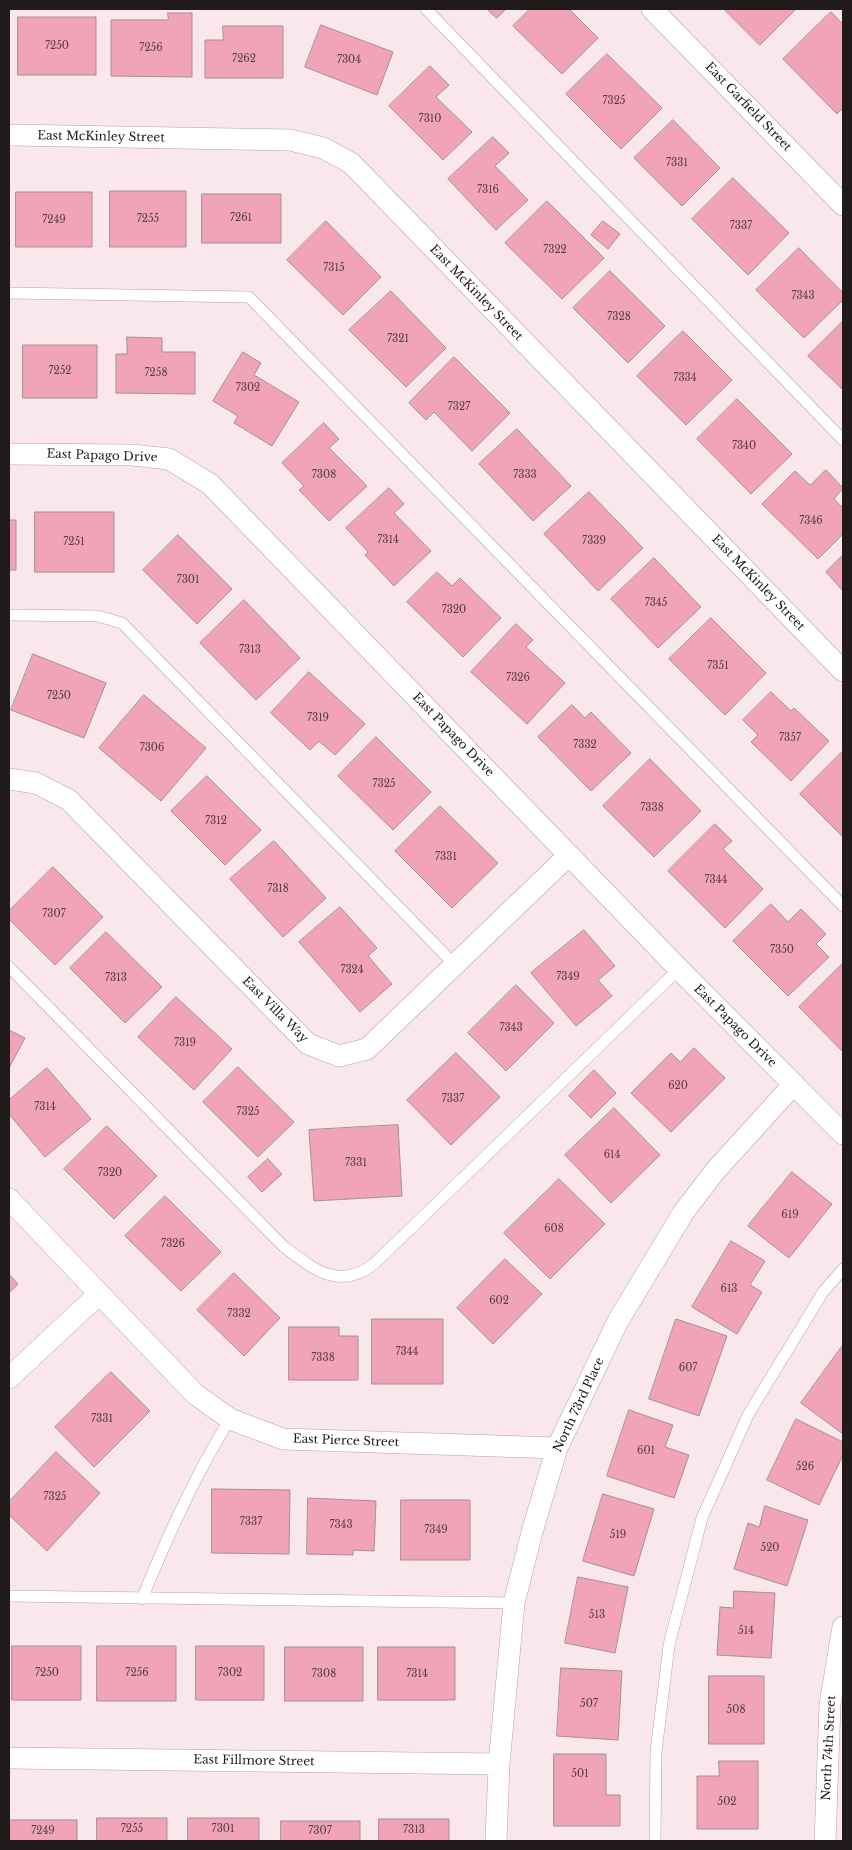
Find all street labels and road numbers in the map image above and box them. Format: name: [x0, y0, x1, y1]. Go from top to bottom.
street label: East Garfield Street: [702, 60, 794, 154]
street label: East McKinley Street: [37, 129, 165, 145]
street label: East McKinley Street: [427, 242, 525, 344]
street label: East Papago Drive: [46, 447, 158, 465]
street label: East McKinley Street: [709, 532, 807, 634]
street label: East Papago Drive: [409, 690, 497, 780]
street label: East Villa Way: [239, 974, 311, 1046]
street label: East Papago Drive: [691, 982, 779, 1070]
street label: North 73rd Place: [551, 1355, 607, 1455]
street label: East Pierce Street: [293, 1432, 399, 1450]
street label: North 74th Street: [819, 1695, 839, 1801]
street label: East Fillmore Street: [193, 1753, 315, 1769]

